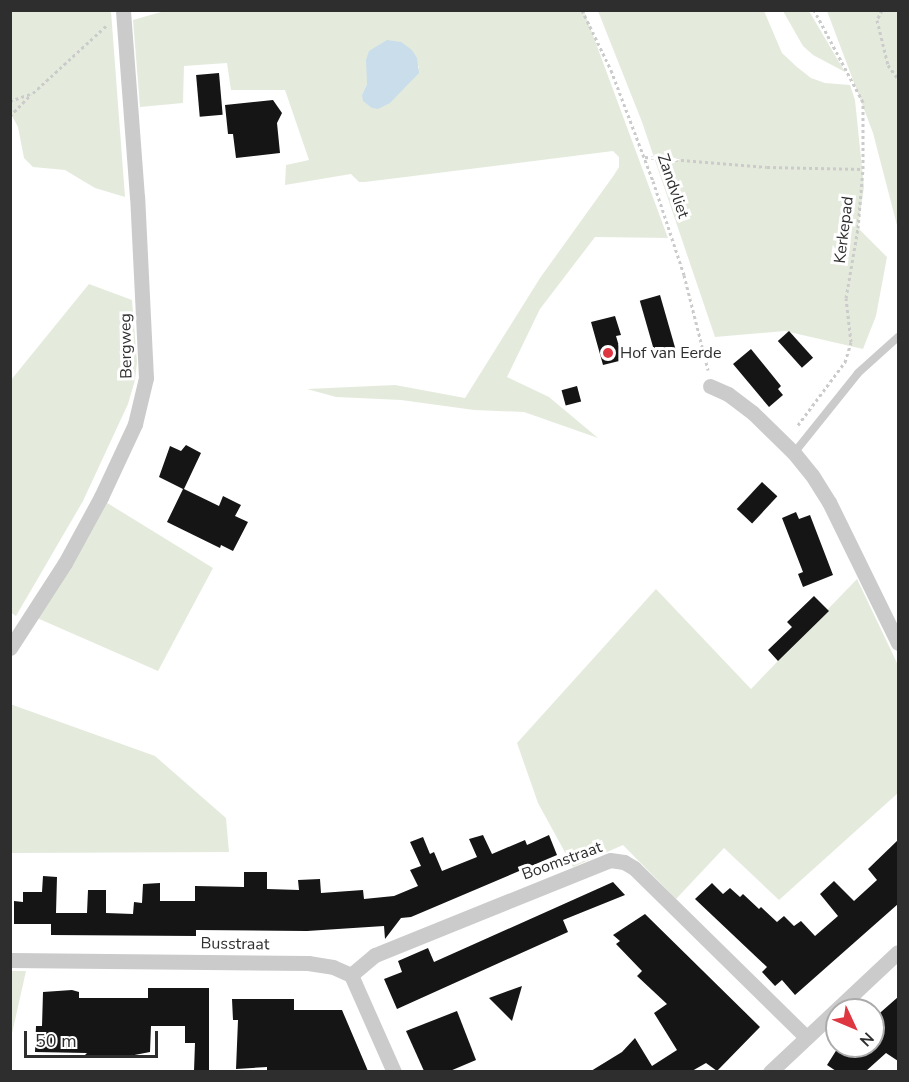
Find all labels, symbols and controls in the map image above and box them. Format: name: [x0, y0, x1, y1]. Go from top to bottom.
street label: Zandvliet: [653, 151, 693, 221]
street label: Kerkepad: [830, 195, 858, 265]
street label: Bergweg: [116, 313, 136, 379]
place label: Hof van Eerde: [620, 343, 721, 363]
marker: Hof van Eerde: [601, 346, 615, 360]
street label: Boomstraat: [519, 838, 605, 884]
street label: Busstraat: [200, 934, 270, 954]
north arrow: [825, 998, 885, 1058]
scale bar: [27, 1019, 160, 1057]
text: N: [854, 1027, 879, 1051]
text: 50 m: [35, 1029, 77, 1053]

